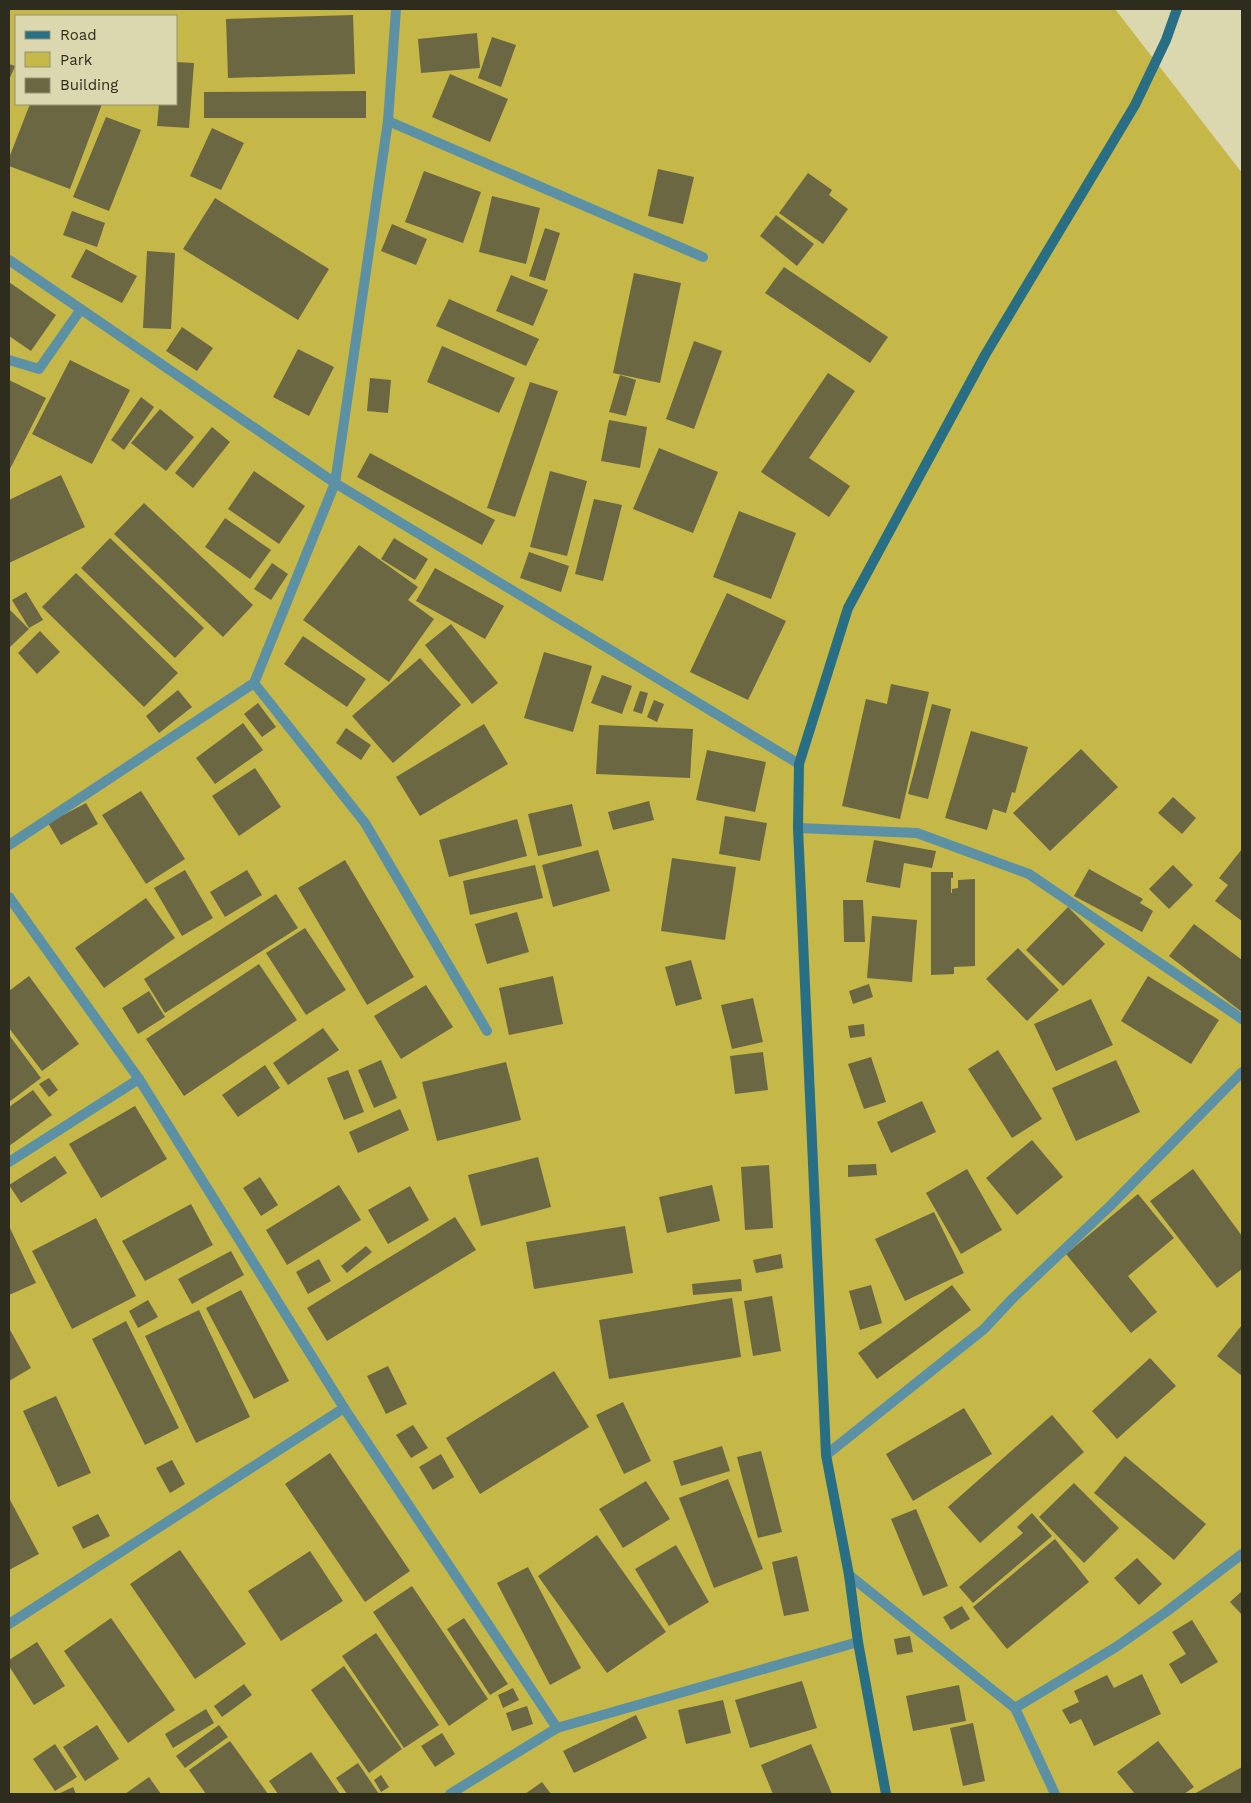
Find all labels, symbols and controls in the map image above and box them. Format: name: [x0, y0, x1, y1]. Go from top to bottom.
legend: [15, 15, 178, 105]
text: Road: [60, 26, 97, 44]
text: Park: [60, 51, 93, 69]
text: Building: [60, 76, 118, 94]

